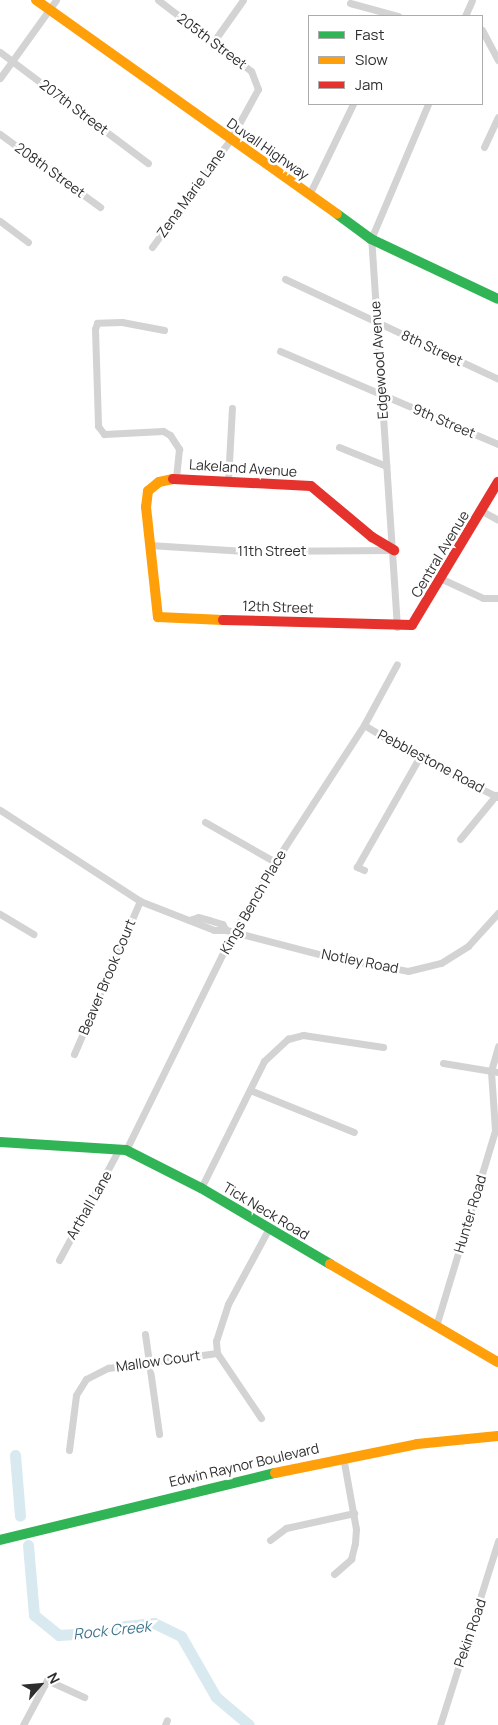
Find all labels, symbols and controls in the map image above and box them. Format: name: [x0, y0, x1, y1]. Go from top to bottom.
street label: 205th Street: [174, 9, 250, 73]
legend: [308, 15, 483, 105]
text: Fast: [355, 24, 384, 45]
text: Slow: [355, 49, 388, 70]
text: Jam: [355, 74, 383, 95]
street label: 207th Street: [36, 76, 112, 138]
street label: Duvall Highway: [224, 115, 312, 183]
street label: 208th Street: [12, 139, 88, 201]
street label: Zena Marie Lane: [153, 145, 229, 241]
street label: Edgewood Avenue: [366, 300, 392, 420]
street label: 8th Street: [399, 326, 465, 370]
street label: 9th Street: [410, 400, 478, 442]
street label: Lakeland Avenue: [188, 456, 298, 480]
street label: Central Avenue: [407, 507, 473, 601]
street label: 11th Street: [238, 543, 306, 559]
street label: 12th Street: [242, 597, 314, 617]
street label: Pebblestone Road: [375, 726, 487, 796]
street label: Kings Bench Place: [216, 847, 290, 957]
street label: Beaver Brook Court: [75, 917, 139, 1037]
street label: Notley Road: [320, 945, 400, 977]
street label: Arthall Lane: [63, 1168, 115, 1242]
street label: Hunter Road: [450, 1173, 490, 1255]
street label: Tick Neck Road: [220, 1179, 312, 1243]
street label: Mallow Court: [115, 1347, 201, 1375]
street label: Edwin Raynor Boulevard: [167, 1440, 321, 1490]
street label: Pekin Road: [450, 1597, 490, 1669]
water label: Rock Creek: [72, 1617, 152, 1643]
north arrow: [15, 1660, 65, 1710]
text: N: [43, 1669, 65, 1687]

